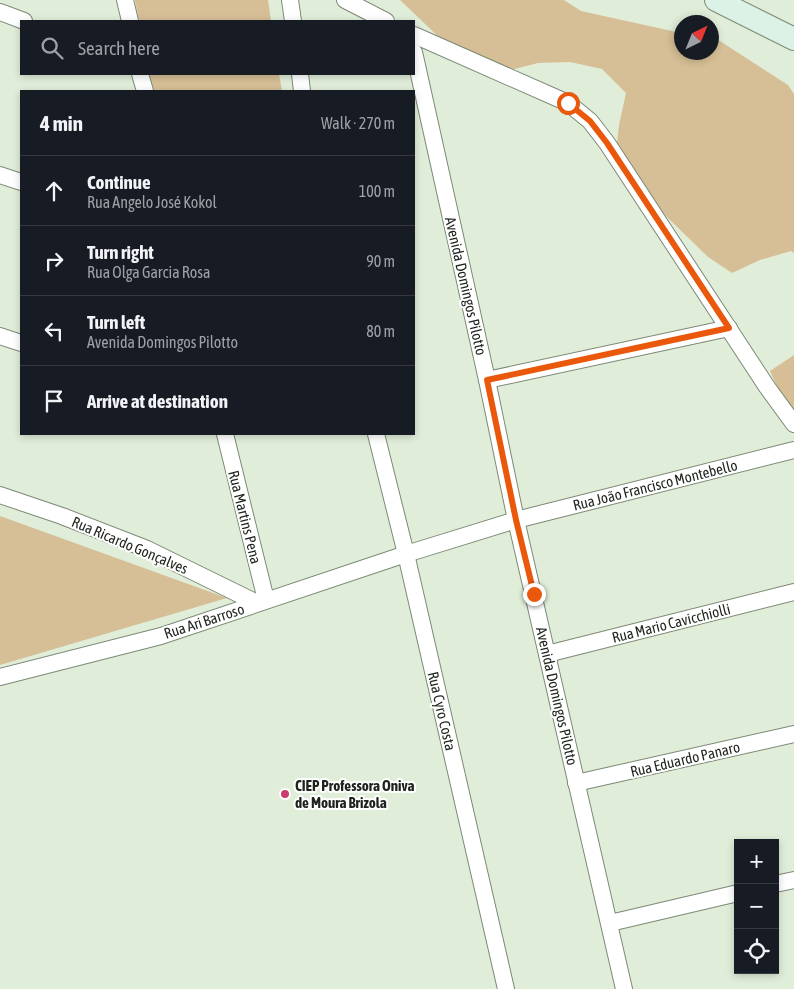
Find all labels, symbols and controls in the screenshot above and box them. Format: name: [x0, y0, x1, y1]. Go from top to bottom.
north arrow: [674, 15, 719, 60]
search box: [20, 20, 415, 75]
icon: search: [38, 34, 66, 62]
text: Search here: [78, 37, 160, 59]
route start: [557, 92, 580, 115]
text: 4 min: [40, 111, 83, 135]
text: Walk · 270 m: [321, 114, 395, 132]
text: Continue: [87, 171, 151, 193]
icon: ahead: [40, 177, 68, 205]
text: 100 m: [359, 182, 395, 200]
text: Rua Angelo José Kokol: [87, 193, 217, 211]
street label: Avenida Domingos Pilotto: [442, 215, 490, 357]
text: Turn right: [87, 241, 154, 263]
icon: right: [40, 247, 68, 275]
text: 90 m: [366, 252, 395, 270]
text: Rua Olga Garcia Rosa: [87, 263, 210, 281]
text: Turn left: [87, 311, 145, 333]
icon: left: [40, 317, 68, 345]
text: 80 m: [366, 322, 395, 340]
text: Avenida Domingos Pilotto: [87, 333, 238, 351]
icon: arrive: [40, 387, 68, 415]
text: Arrive at destination: [87, 390, 228, 412]
street label: Rua João Francisco Montebello: [571, 456, 739, 514]
street label: Rua Martins Pena: [225, 468, 265, 566]
street label: Rua Ricardo Gonçalves: [69, 513, 191, 577]
route end: [523, 583, 546, 606]
street label: Rua Ari Barroso: [162, 600, 246, 642]
street label: Rua Mario Cavicchiolli: [610, 600, 732, 646]
street label: Avenida Domingos Pilotto: [533, 625, 581, 767]
street label: Rua Cyro Costa: [425, 670, 459, 752]
street label: Rua Eduardo Panaro: [629, 738, 741, 780]
place label: CIEP Professora Oniva de Moura Brizola: [295, 777, 414, 811]
marker: CIEP Professora Oniva de Moura Brizola: [279, 788, 291, 800]
map controls: [734, 839, 779, 974]
button: +: [734, 839, 779, 884]
button: −: [734, 884, 779, 929]
button: locate: [734, 929, 779, 974]

